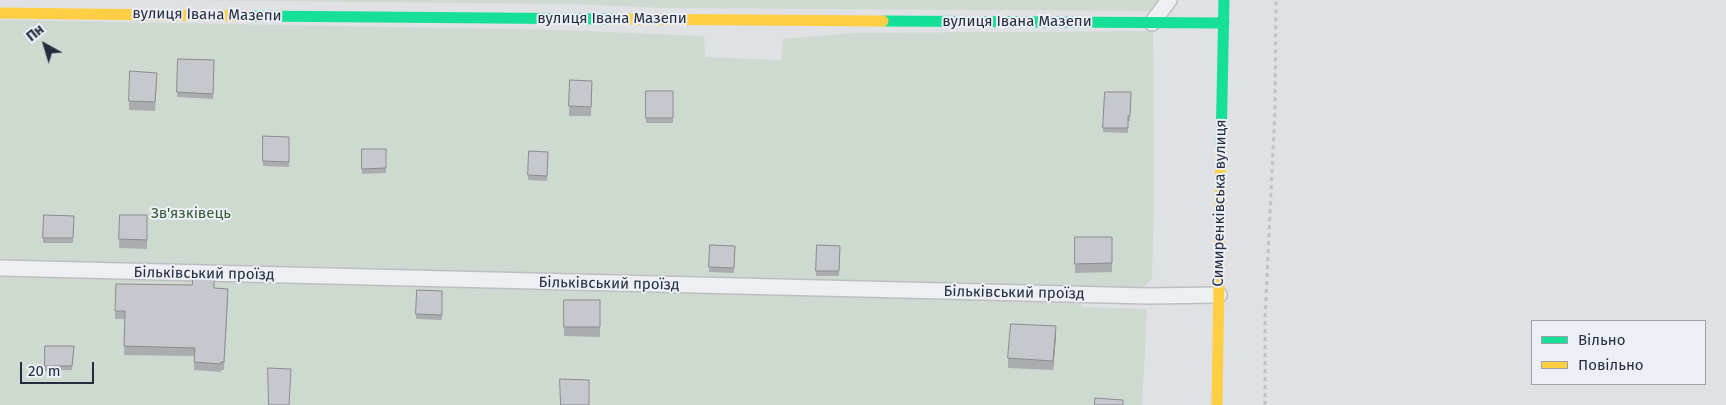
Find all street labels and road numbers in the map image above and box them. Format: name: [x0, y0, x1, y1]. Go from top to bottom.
street label: вулиця Івана Мазепи: [132, 5, 282, 25]
street label: вулиця Івана Мазепи: [537, 10, 687, 28]
street label: вулиця Івана Мазепи: [942, 13, 1092, 31]
street label: Симиренківська вулиця: [1210, 119, 1230, 287]
street label: Більківський проїзд: [133, 264, 275, 284]
street label: Більківський проїзд: [538, 274, 680, 294]
street label: Більківський проїзд: [943, 283, 1085, 303]

